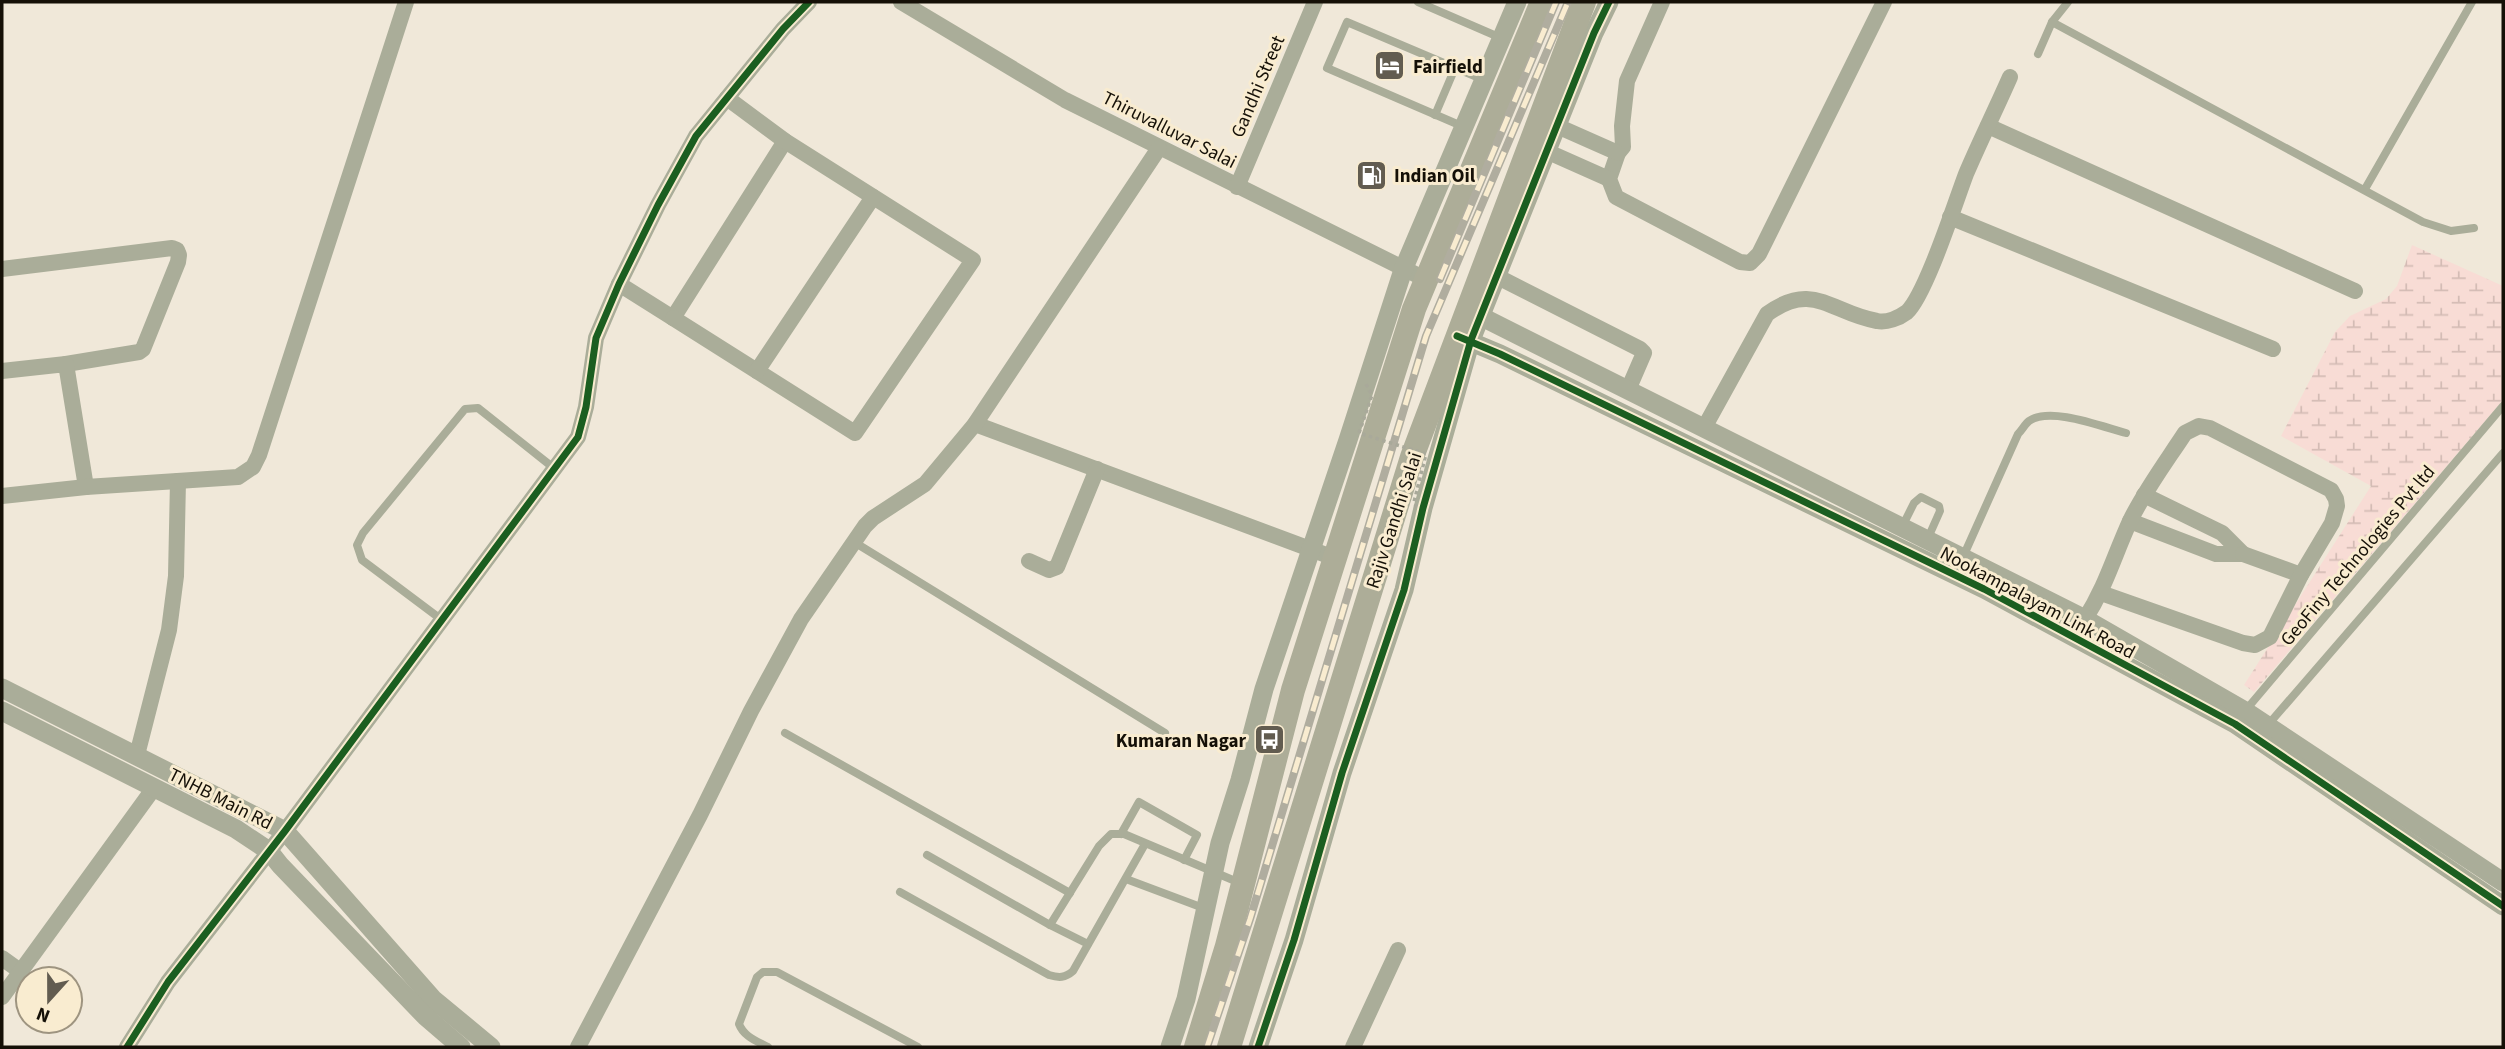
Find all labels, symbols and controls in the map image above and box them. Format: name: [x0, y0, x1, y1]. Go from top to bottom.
street label: Gandhi Street: [1225, 31, 1292, 142]
hotel icon: Fairfield: [1373, 49, 1407, 83]
place label: Fairfield: [1413, 54, 1483, 81]
street label: Thiruvalluvar Salai: [1097, 85, 1241, 176]
fuel station icon: Indian Oil: [1354, 158, 1388, 192]
place label: Indian Oil: [1394, 163, 1476, 190]
street label: Rajiv Gandhi Salai: [1360, 449, 1429, 592]
street label: GeoFiny Technologies Pvt ltd: [2274, 460, 2442, 652]
street label: Nookampalayam Link Road: [1935, 540, 2140, 666]
bus stop icon: Kumaran Nagar: [1252, 723, 1286, 757]
place label: Kumaran Nagar: [1116, 728, 1246, 755]
street label: TNHB Main Rd: [164, 762, 277, 837]
north arrow: [14, 965, 84, 1035]
text: N: [33, 1000, 54, 1029]

